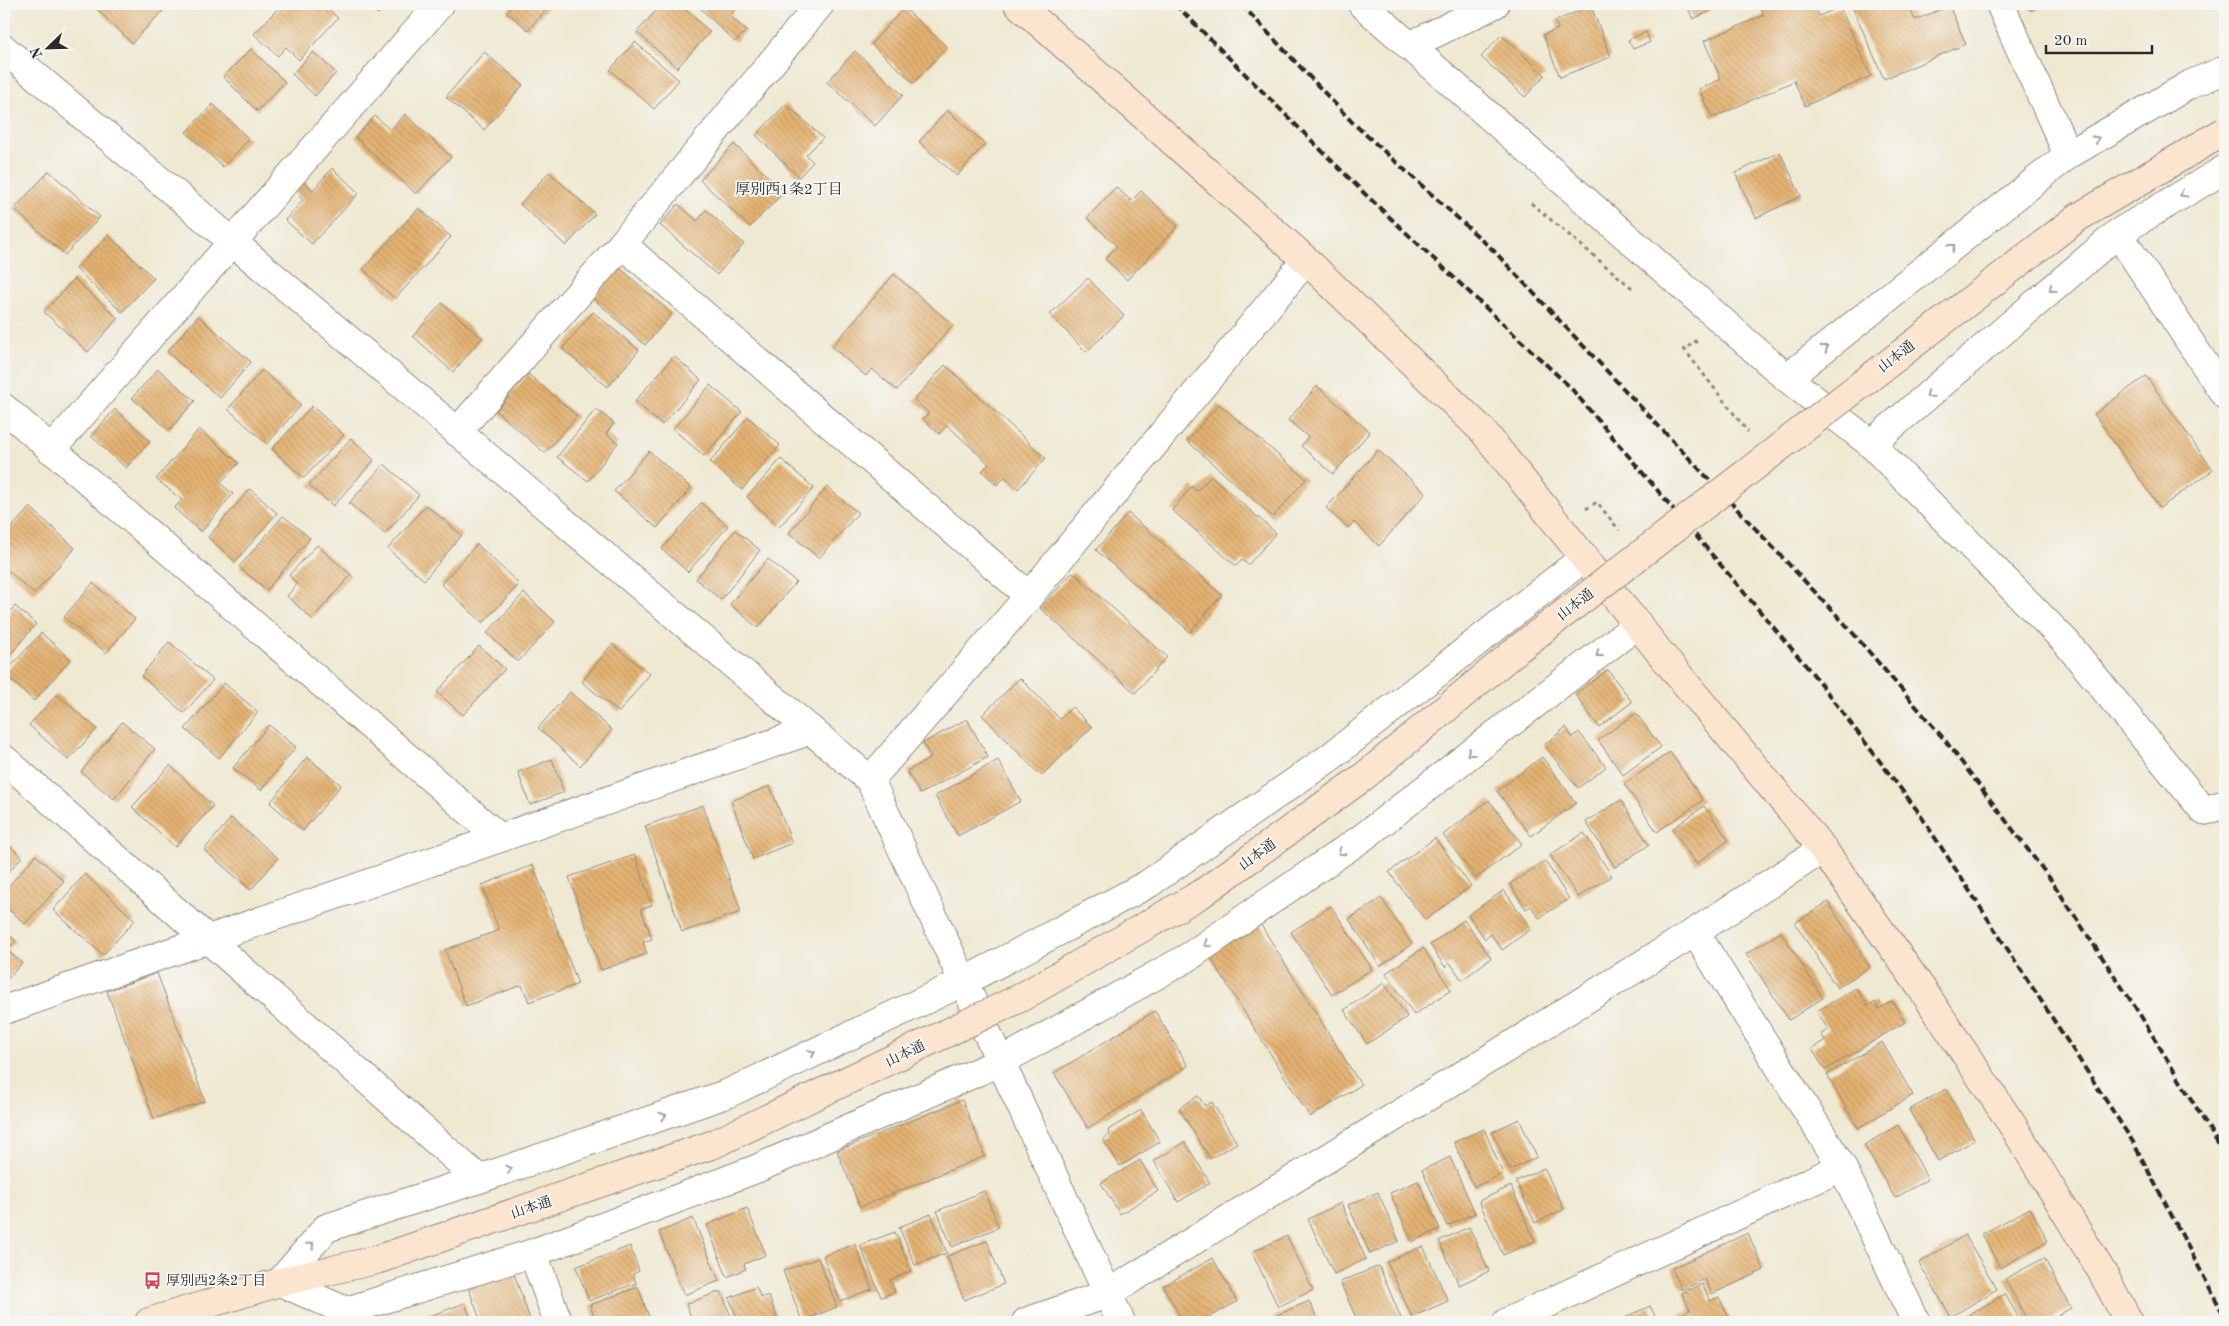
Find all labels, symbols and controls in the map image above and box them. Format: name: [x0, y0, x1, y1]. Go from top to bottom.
north arrow: [22, 22, 72, 72]
scale bar: [2046, 22, 2153, 54]
text: 20 m: [2054, 34, 2088, 49]
text: N: [28, 45, 45, 60]
one-way arrow: [2091, 135, 2100, 145]
district label: 厚別西1条2丁目: [735, 181, 843, 198]
one-way arrow: [2180, 188, 2189, 198]
one-way arrow: [1946, 244, 1955, 252]
one-way arrow: [2049, 284, 2058, 293]
street label: 山本通: [1875, 338, 1917, 375]
one-way arrow: [1819, 345, 1828, 353]
one-way arrow: [1925, 389, 1934, 398]
street label: 山本通: [1554, 586, 1596, 623]
one-way arrow: [1595, 648, 1605, 657]
one-way arrow: [1467, 748, 1476, 757]
street label: 山本通: [1236, 836, 1279, 873]
one-way arrow: [1337, 846, 1347, 855]
one-way arrow: [1204, 938, 1213, 947]
street label: 山本通: [883, 1038, 927, 1069]
one-way arrow: [807, 1049, 816, 1059]
one-way arrow: [658, 1111, 666, 1121]
one-way arrow: [505, 1165, 513, 1175]
street label: 山本通: [509, 1194, 553, 1221]
one-way arrow: [306, 1241, 315, 1250]
bus stop icon: 厚別西2条2丁目: [142, 1270, 162, 1290]
place label: 厚別西2条2丁目: [166, 1273, 266, 1288]

